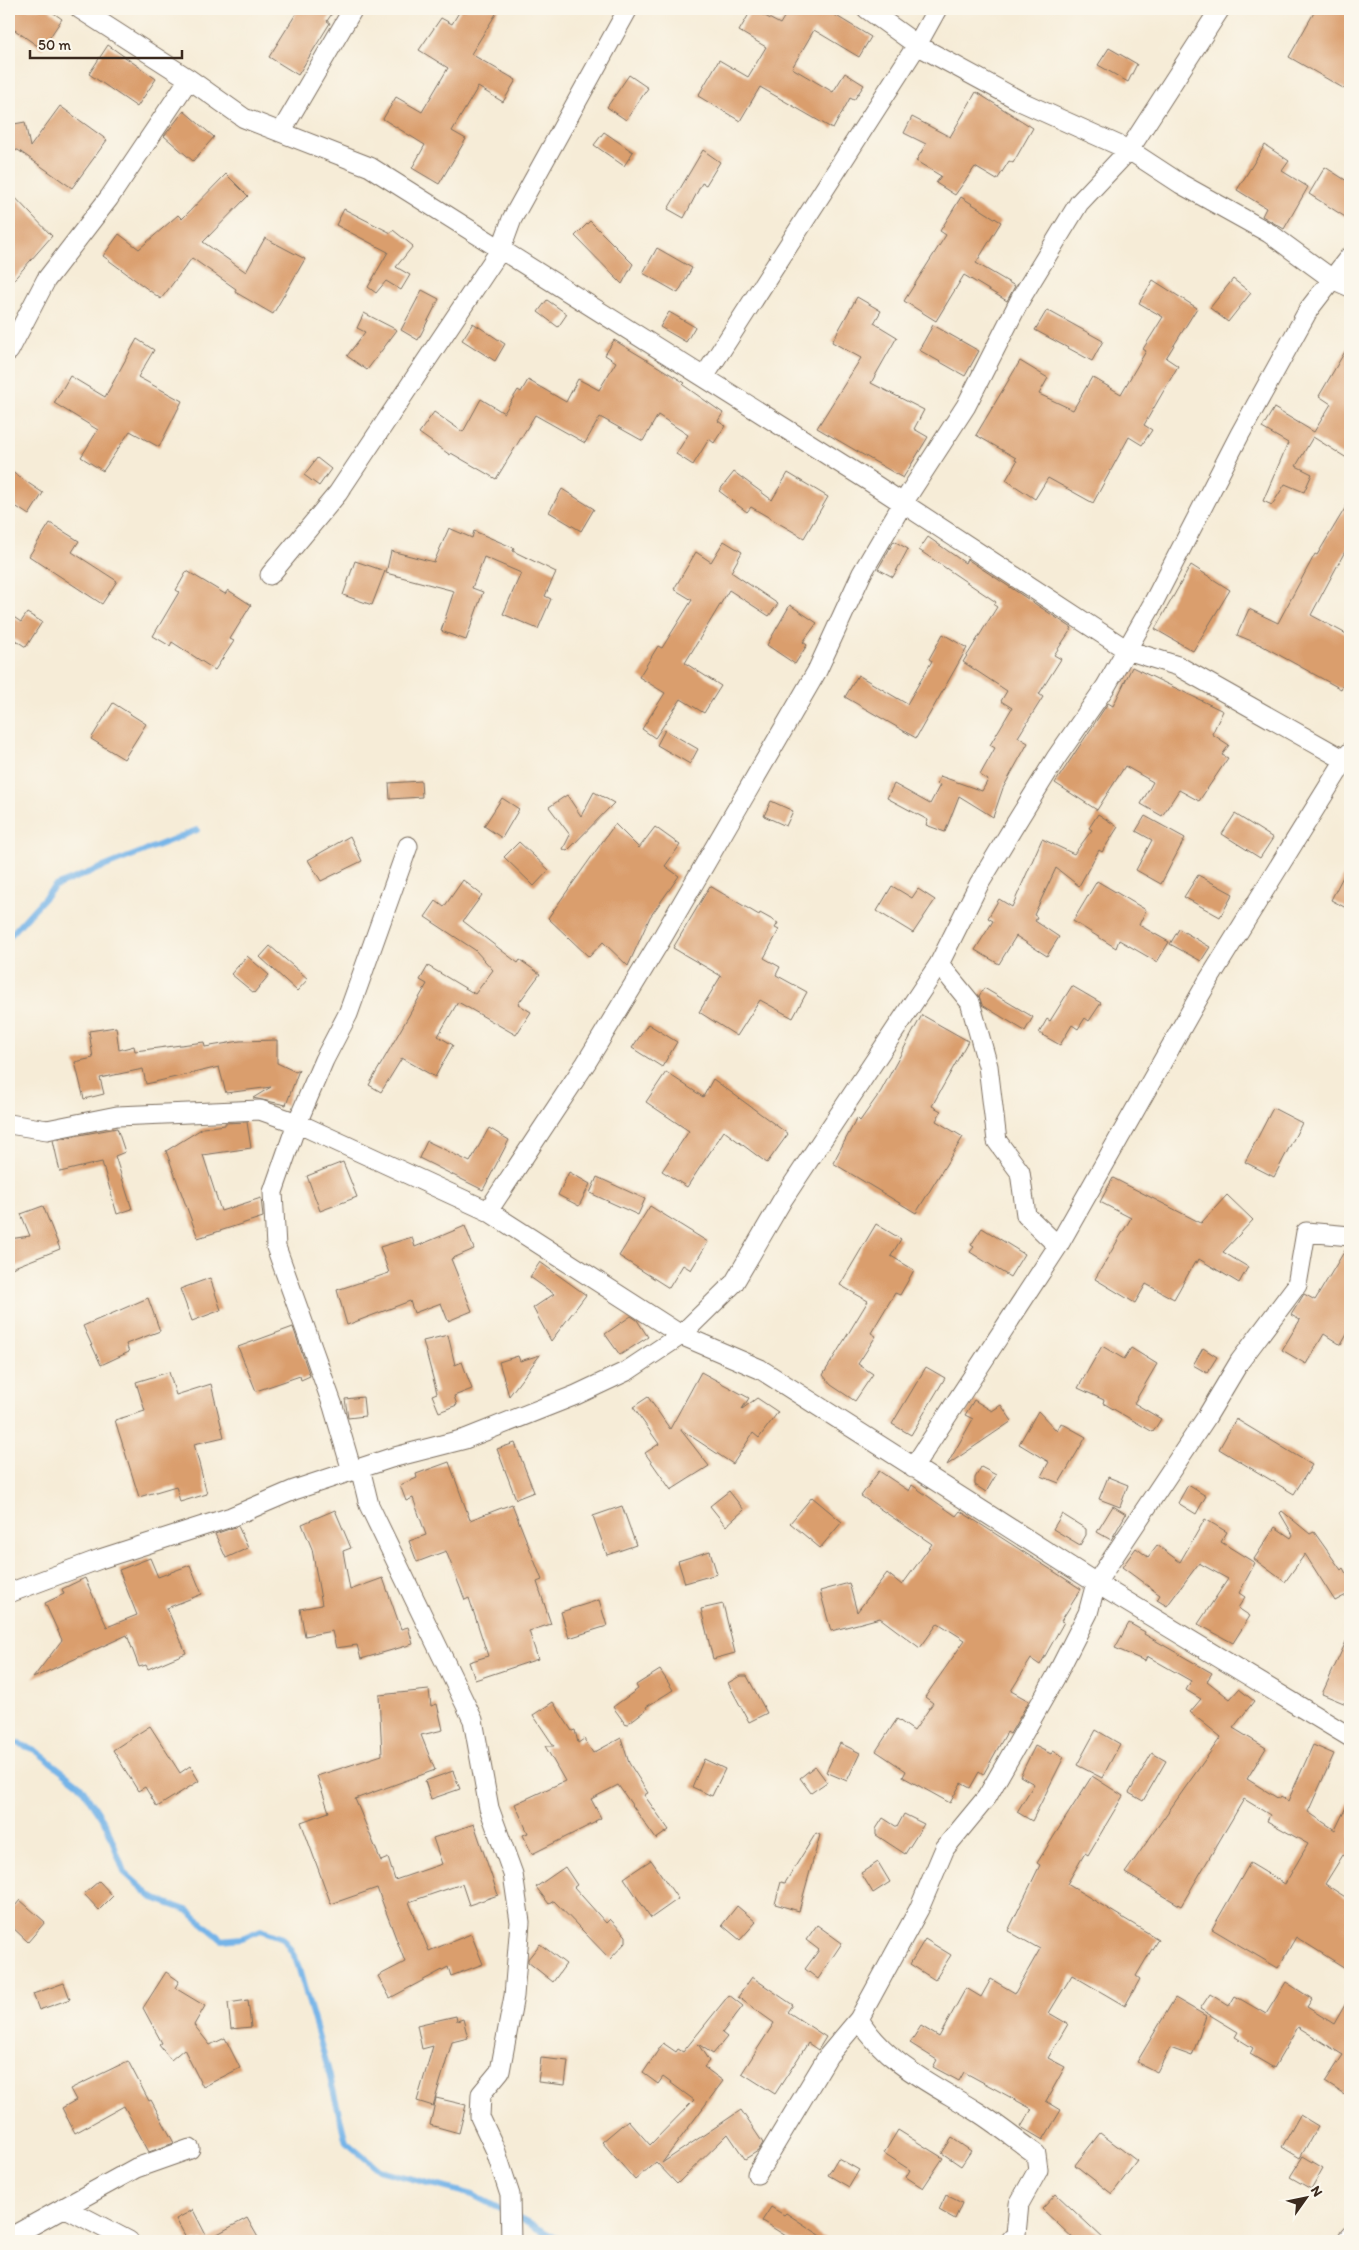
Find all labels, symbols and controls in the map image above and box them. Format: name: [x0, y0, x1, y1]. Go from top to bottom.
scale bar: [30, 28, 182, 60]
text: 50 m: [38, 36, 71, 54]
north arrow: [1282, 2172, 1332, 2222]
text: N: [1307, 2183, 1326, 2200]

